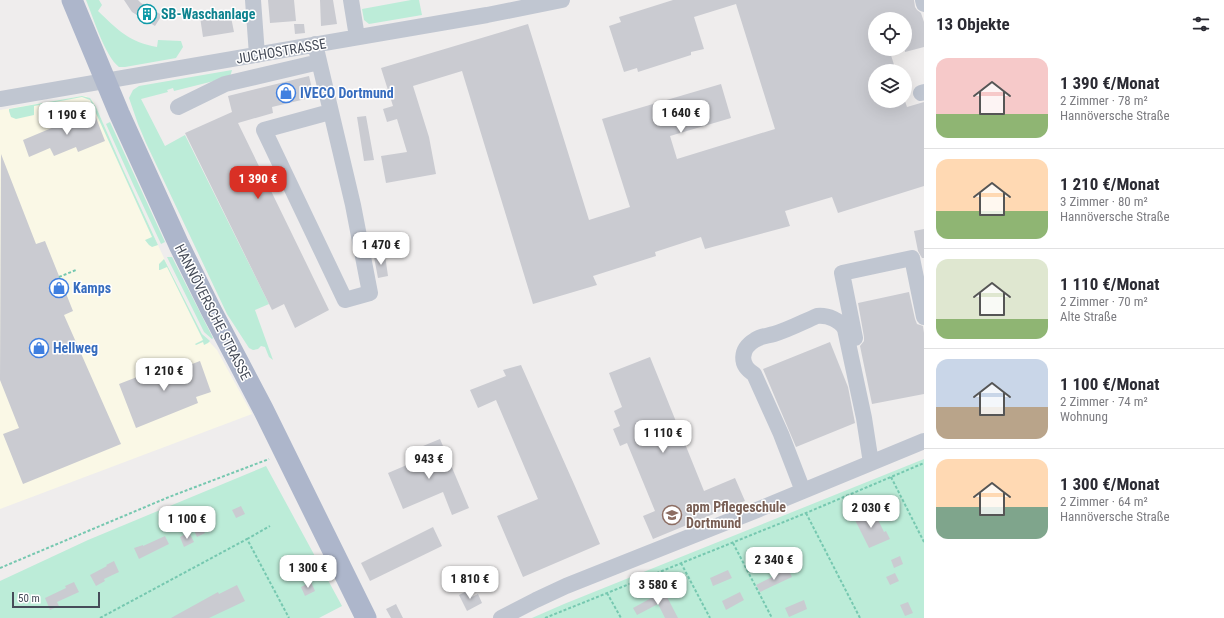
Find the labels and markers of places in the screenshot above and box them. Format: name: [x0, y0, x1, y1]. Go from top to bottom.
building icon: SB-Waschanlage: [136, 3, 158, 25]
place label: SB-Waschanlage: [161, 6, 256, 22]
shop icon: IVECO Dortmund: [275, 82, 297, 104]
place label: IVECO Dortmund: [300, 85, 394, 101]
pin: 1 640 €: [644, 100, 718, 134]
pin: 1 190 €: [30, 102, 104, 136]
pin: 1 390 €: [221, 166, 295, 200]
pin: 1 470 €: [344, 232, 418, 266]
shop icon: Kamps: [48, 277, 70, 299]
place label: Kamps: [73, 280, 111, 296]
shop icon: Hellweg: [28, 337, 50, 359]
place label: Hellweg: [53, 340, 98, 356]
pin: 1 210 €: [127, 358, 201, 392]
pin: 1 110 €: [626, 420, 700, 454]
pin: 943 €: [401, 446, 457, 480]
pin: 2 030 €: [834, 495, 908, 529]
place label: apm Pflegeschule Dortmund: [686, 499, 786, 531]
school or university icon: apm Pflegeschule Dortmund: [661, 504, 683, 526]
pin: 1 100 €: [150, 506, 224, 540]
pin: 2 340 €: [737, 547, 811, 581]
pin: 1 300 €: [271, 555, 345, 589]
pin: 1 810 €: [433, 566, 507, 600]
pin: 3 580 €: [621, 572, 695, 606]

